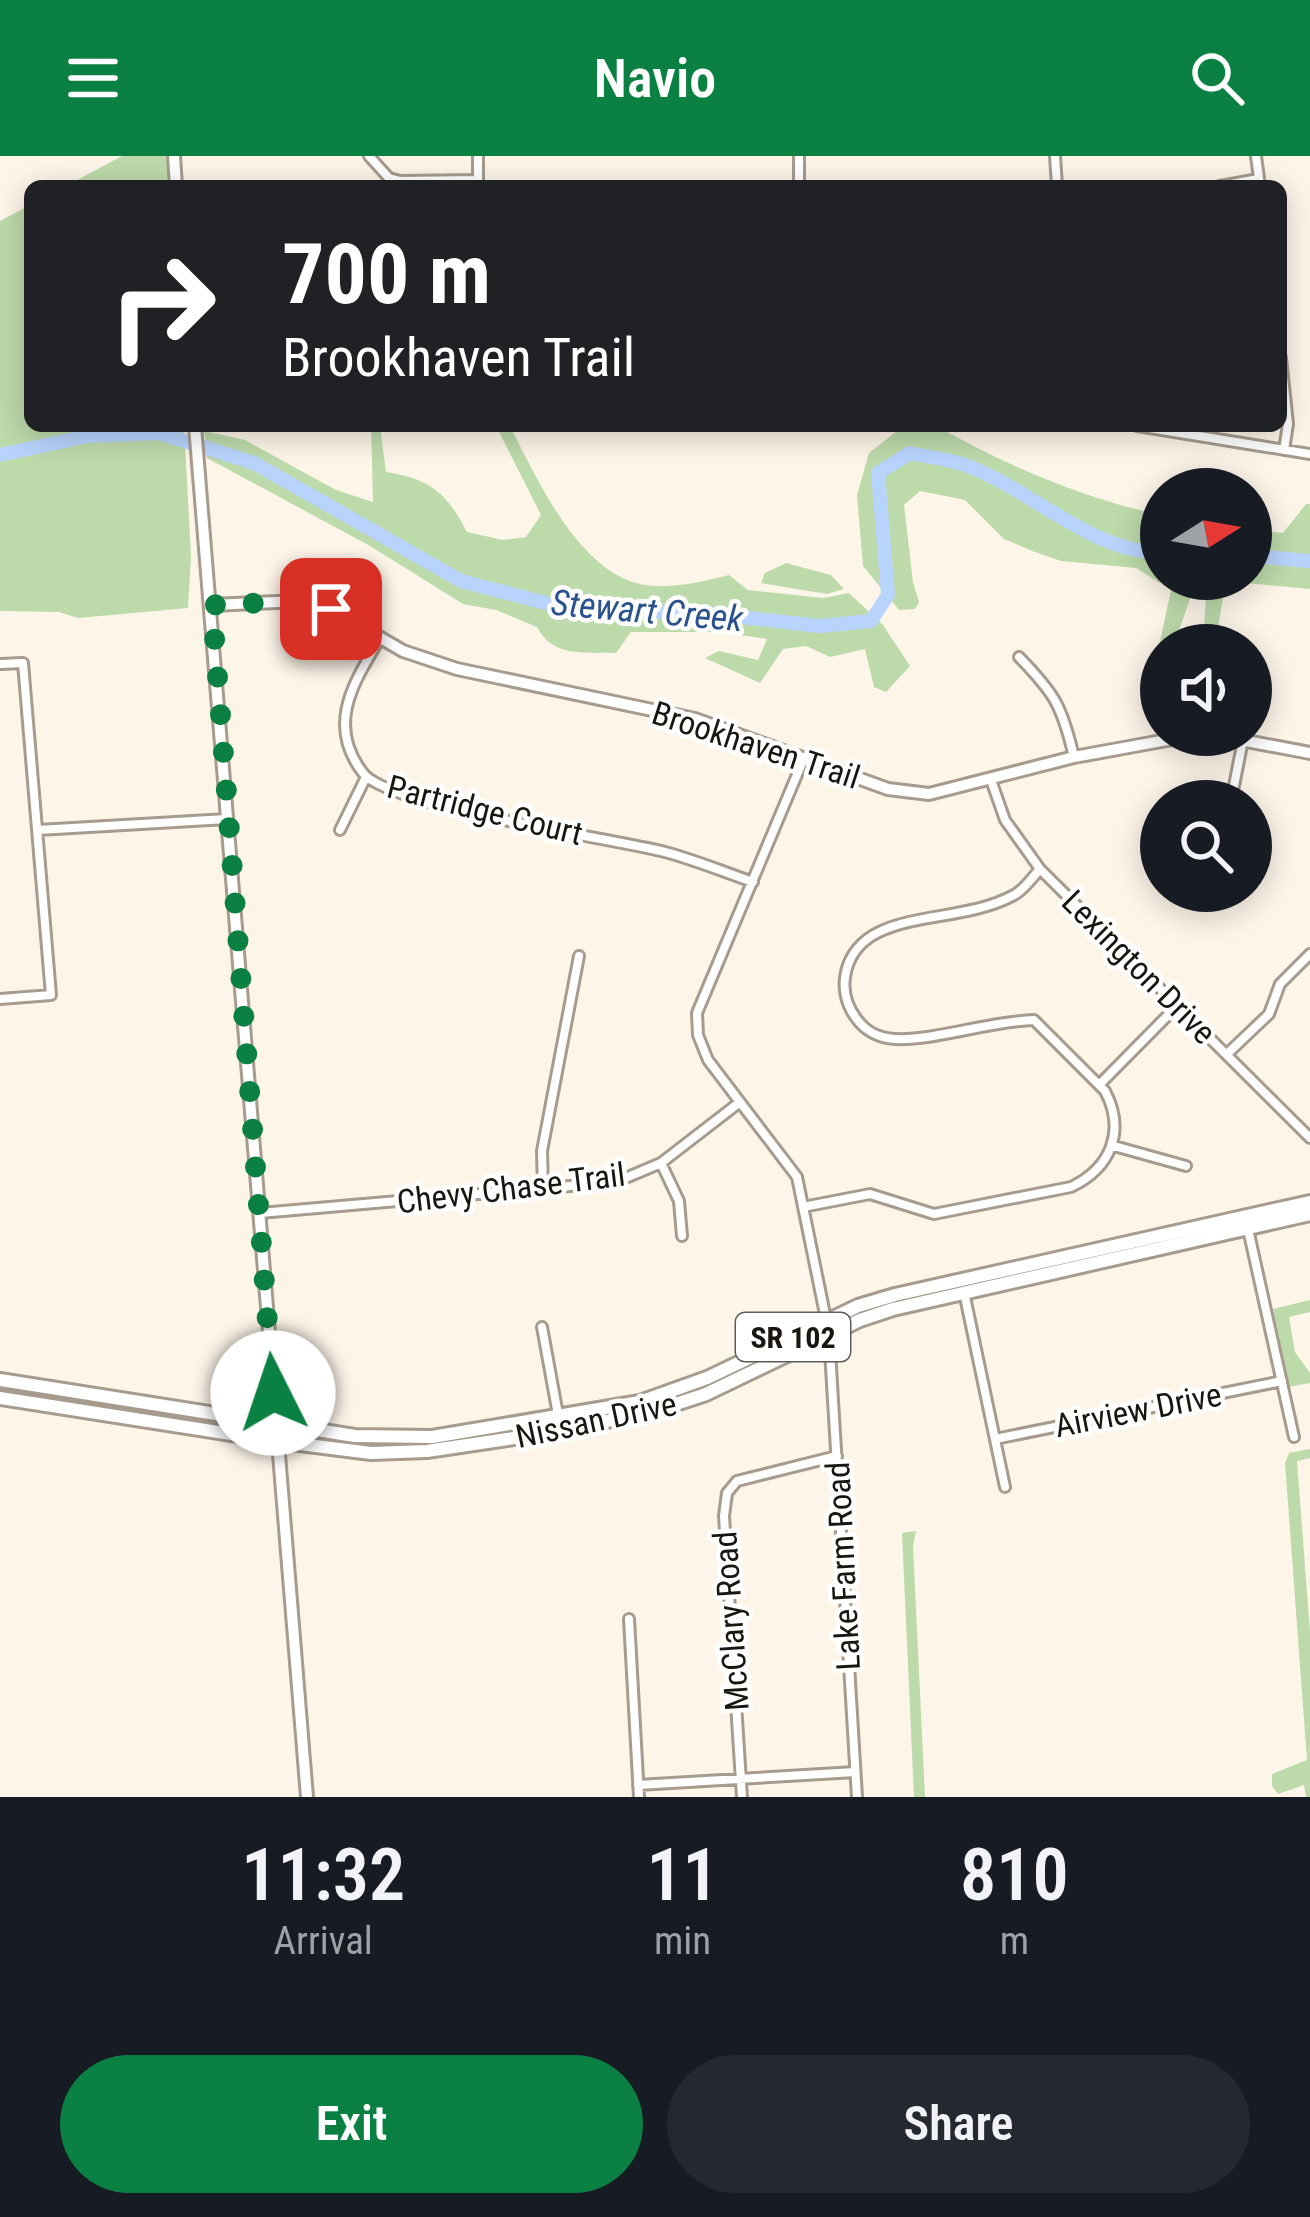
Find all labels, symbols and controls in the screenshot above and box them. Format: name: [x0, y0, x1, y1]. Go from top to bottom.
icon: menu: [60, 45, 126, 111]
icon: search: [1184, 45, 1250, 111]
text: Navio: [594, 47, 716, 110]
text: 700 m: [282, 225, 491, 324]
icon: right: [84, 228, 240, 384]
text: Brookhaven Trail: [282, 326, 635, 389]
north arrow: [1140, 468, 1272, 600]
map controls: [1140, 468, 1272, 912]
pin: [280, 558, 382, 660]
icon: arrive: [298, 576, 364, 642]
water label: Stewart Creek: [549, 582, 746, 640]
button: sound: [1140, 624, 1272, 756]
street label: Brookhaven Trail: [647, 693, 865, 797]
street label: Partridge Court: [383, 767, 587, 853]
button: search: [1140, 780, 1272, 912]
street label: Lexington Drive: [1054, 882, 1224, 1052]
street label: Chevy Chase Trail: [395, 1155, 627, 1221]
road number: SR 102: [736, 1313, 850, 1361]
position arrow: [210, 1330, 336, 1456]
street label: Airview Drive: [1051, 1375, 1225, 1445]
street label: Nissan Drive: [512, 1384, 680, 1456]
street label: Lake Farm Road: [818, 1461, 868, 1671]
street label: McClary Road: [705, 1530, 757, 1712]
text: 11:32: [241, 1833, 405, 1918]
text: 11: [646, 1833, 719, 1918]
text: 810: [960, 1833, 1069, 1918]
text: Arrival: [274, 1918, 373, 1964]
text: min: [654, 1918, 711, 1964]
text: m: [1000, 1918, 1029, 1964]
button: Exit: [60, 2055, 643, 2193]
button: Share: [667, 2055, 1250, 2193]

